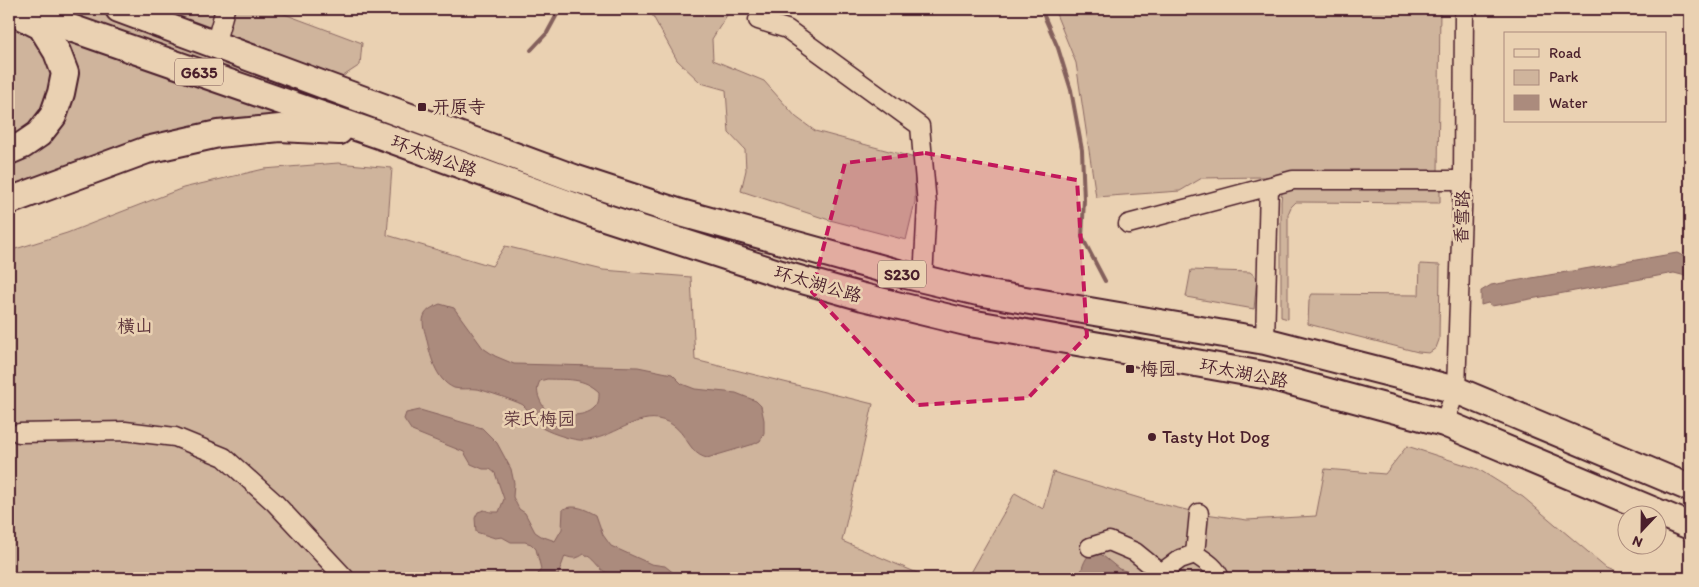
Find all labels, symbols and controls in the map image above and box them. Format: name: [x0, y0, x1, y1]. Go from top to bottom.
legend: [1504, 32, 1666, 122]
text: Road: [1549, 44, 1582, 62]
road number: G635: [175, 58, 223, 86]
text: Park: [1549, 68, 1579, 86]
text: Water: [1549, 94, 1588, 112]
place label: 开原寺: [432, 96, 486, 118]
marker: 开原寺: [416, 101, 428, 113]
street label: 环太湖公路: [388, 130, 480, 182]
street label: 香雪路: [1450, 190, 1474, 244]
road number: S230: [878, 260, 926, 288]
street label: 环太湖公路: [772, 261, 864, 307]
park label: 横山: [117, 315, 153, 337]
street label: 环太湖公路: [1198, 354, 1290, 392]
place label: 梅园: [1140, 358, 1176, 380]
marker: 梅园: [1124, 363, 1136, 375]
park label: 荣氏梅园: [503, 408, 575, 430]
place label: Tasty Hot Dog: [1162, 426, 1270, 448]
marker: Tasty Hot Dog: [1146, 431, 1158, 443]
north arrow: [1616, 504, 1666, 554]
text: N: [1630, 532, 1645, 551]

